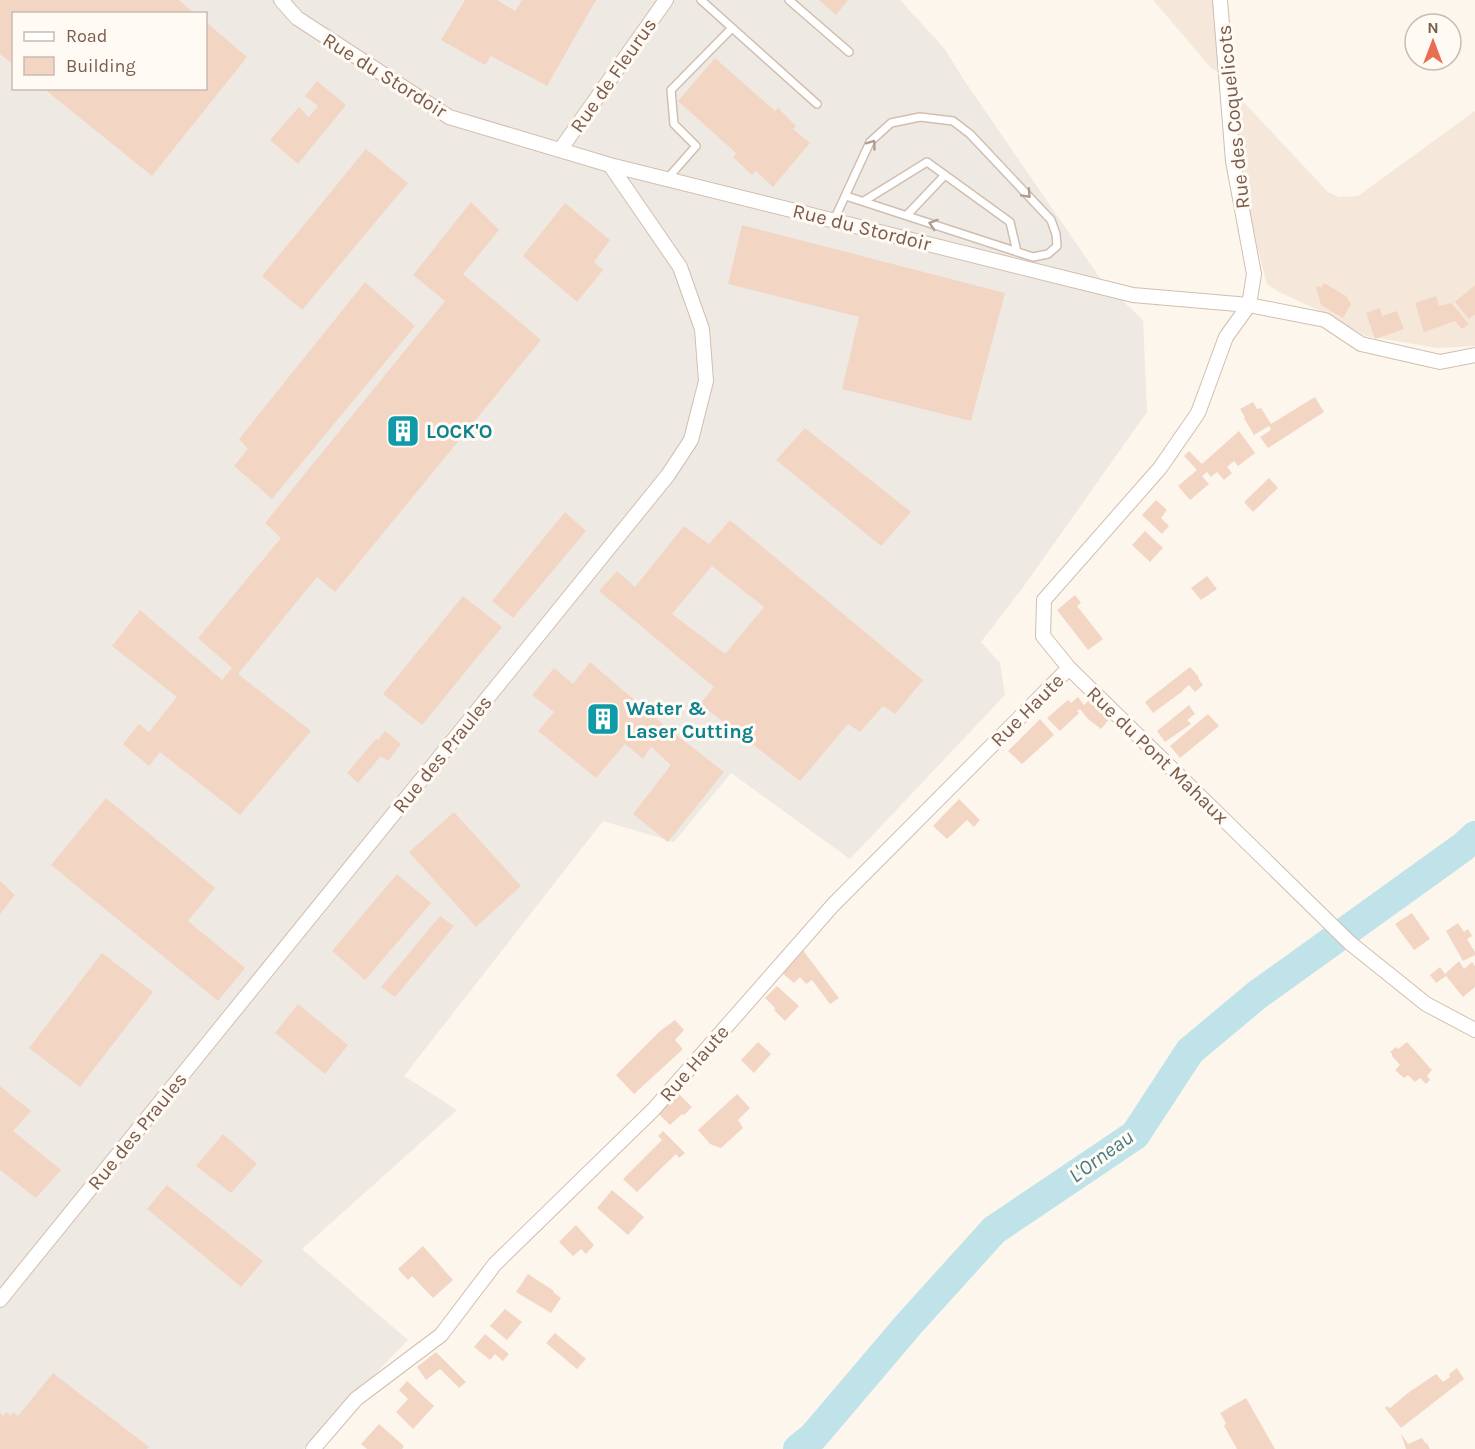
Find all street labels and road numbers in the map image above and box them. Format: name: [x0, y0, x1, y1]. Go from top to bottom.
street label: Rue de Fleurus: [565, 14, 661, 137]
street label: Rue des Coquelicots: [1212, 24, 1255, 210]
street label: Rue du Stordoir: [318, 28, 452, 123]
street label: Rue du Stordoir: [790, 199, 934, 256]
street label: Rue Haute: [986, 669, 1069, 752]
street label: Rue du Pont Mahaux: [1082, 682, 1233, 829]
street label: Rue des Praules: [388, 691, 497, 818]
street label: Rue Haute: [655, 1020, 734, 1106]
street label: Rue des Praules: [83, 1068, 192, 1195]

